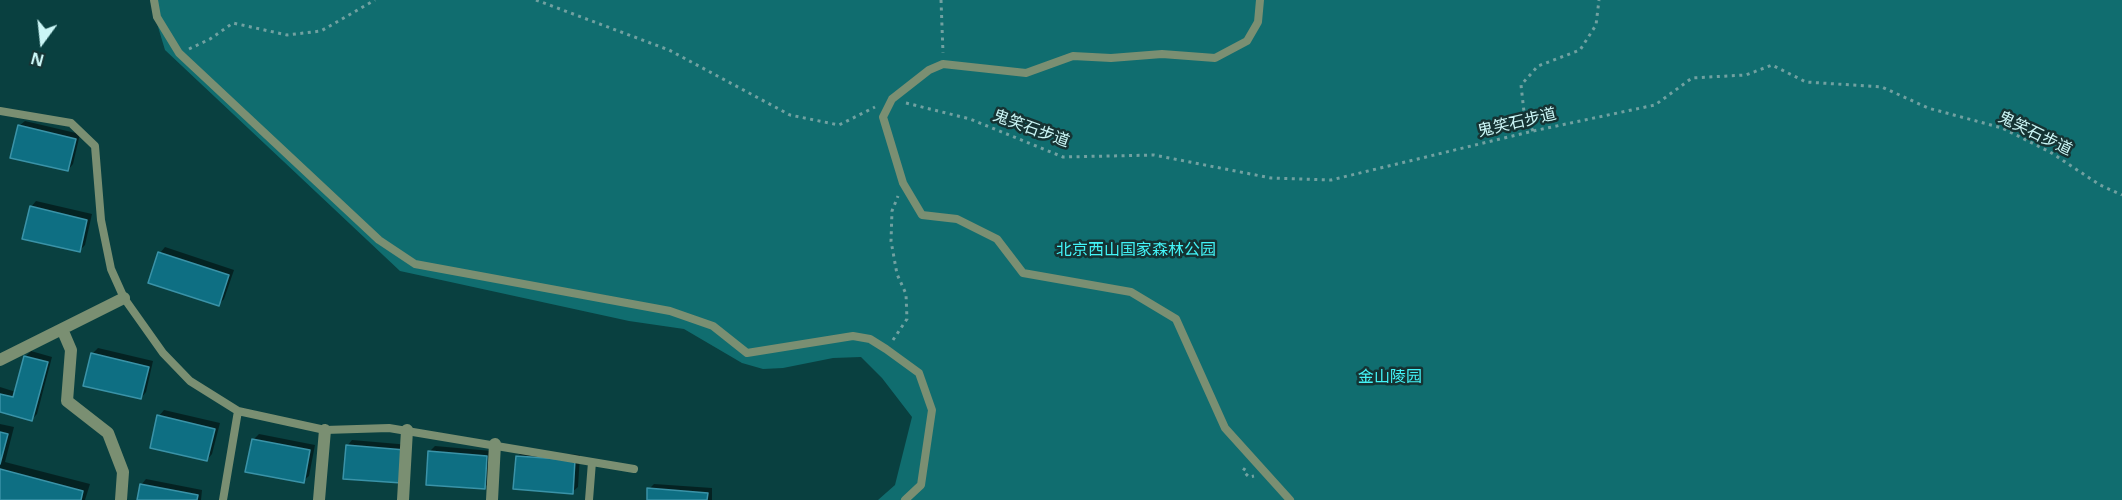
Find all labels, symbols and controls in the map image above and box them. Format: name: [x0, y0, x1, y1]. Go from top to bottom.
north arrow: [12, 12, 72, 72]
text: N: [28, 47, 46, 72]
street label: 鬼笑石步道: [1476, 105, 1558, 141]
street label: 鬼笑石步道: [990, 106, 1072, 152]
street label: 鬼笑石步道: [1995, 108, 2075, 160]
park label: 北京西山国家森林公园: [1056, 240, 1216, 260]
park label: 金山陵园: [1358, 367, 1422, 387]

